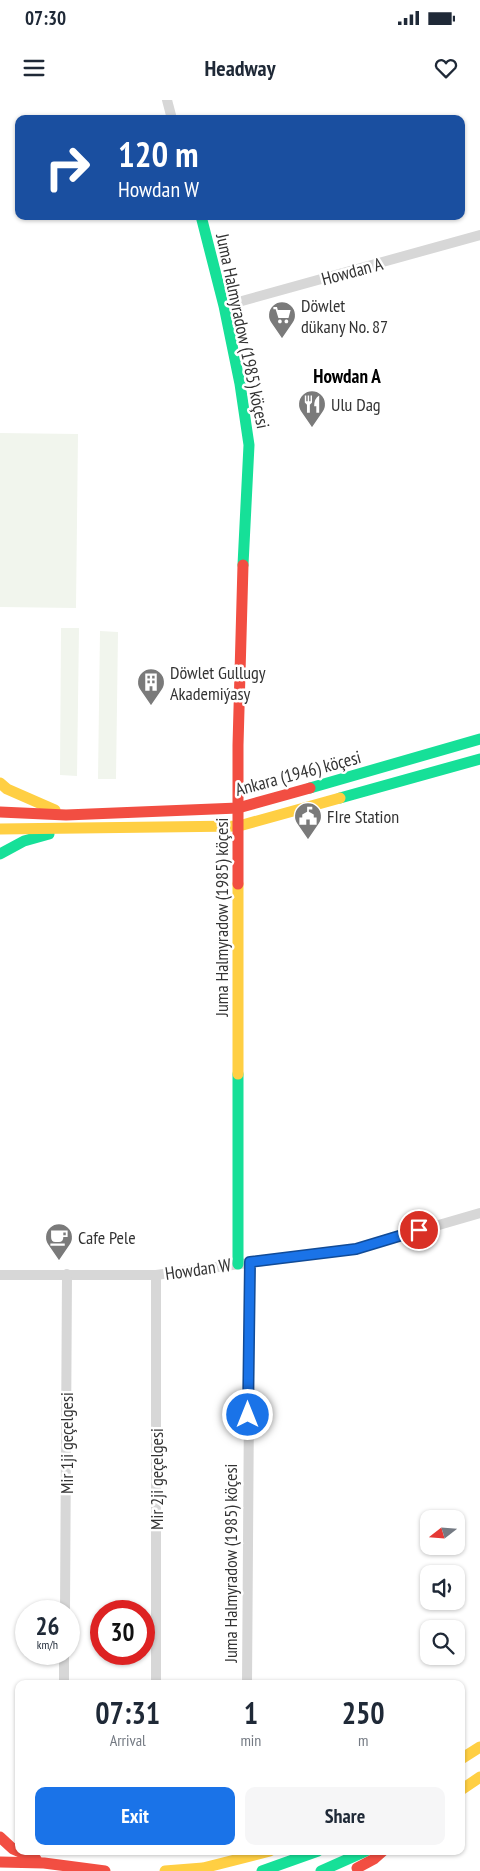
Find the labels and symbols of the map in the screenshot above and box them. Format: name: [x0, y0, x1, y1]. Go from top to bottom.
street label: Juma Halmyradow (1985) köçesi: [211, 230, 275, 431]
street label: Howdan A: [319, 252, 386, 290]
place label: Döwlet dükany No. 87: [301, 294, 388, 338]
supermarket icon: Döwlet dükany No. 87: [267, 300, 297, 339]
district label: Howdan A: [313, 364, 381, 388]
restaurant icon: Ulu Dag: [297, 389, 327, 428]
place label: Ulu Dag: [331, 393, 381, 416]
place label: Döwlet Gullugy Akademiýasy: [170, 661, 266, 705]
building icon: Döwlet Gullugy Akademiýasy: [136, 667, 166, 706]
street label: Ankara (1946) köçesi: [233, 745, 363, 801]
public building icon: FIre Station: [293, 801, 323, 840]
place label: FIre Station: [327, 805, 399, 828]
street label: Juma Halmyradow (1985) köçesi: [210, 818, 233, 1017]
pin: [398, 1209, 440, 1251]
cafe icon: Cafe Pele: [44, 1222, 74, 1261]
place label: Cafe Pele: [78, 1226, 136, 1249]
street label: Howdan W: [164, 1253, 232, 1285]
position arrow: [221, 1388, 273, 1440]
street label: Mir 1ji geçelgesi: [55, 1392, 78, 1494]
street label: Mir 2ji geçelgesi: [145, 1428, 168, 1530]
street label: Juma Halmyradow (1985) köçesi: [219, 1464, 242, 1663]
north arrow: [420, 1510, 465, 1555]
speed limit sign: 30: [90, 1600, 155, 1665]

